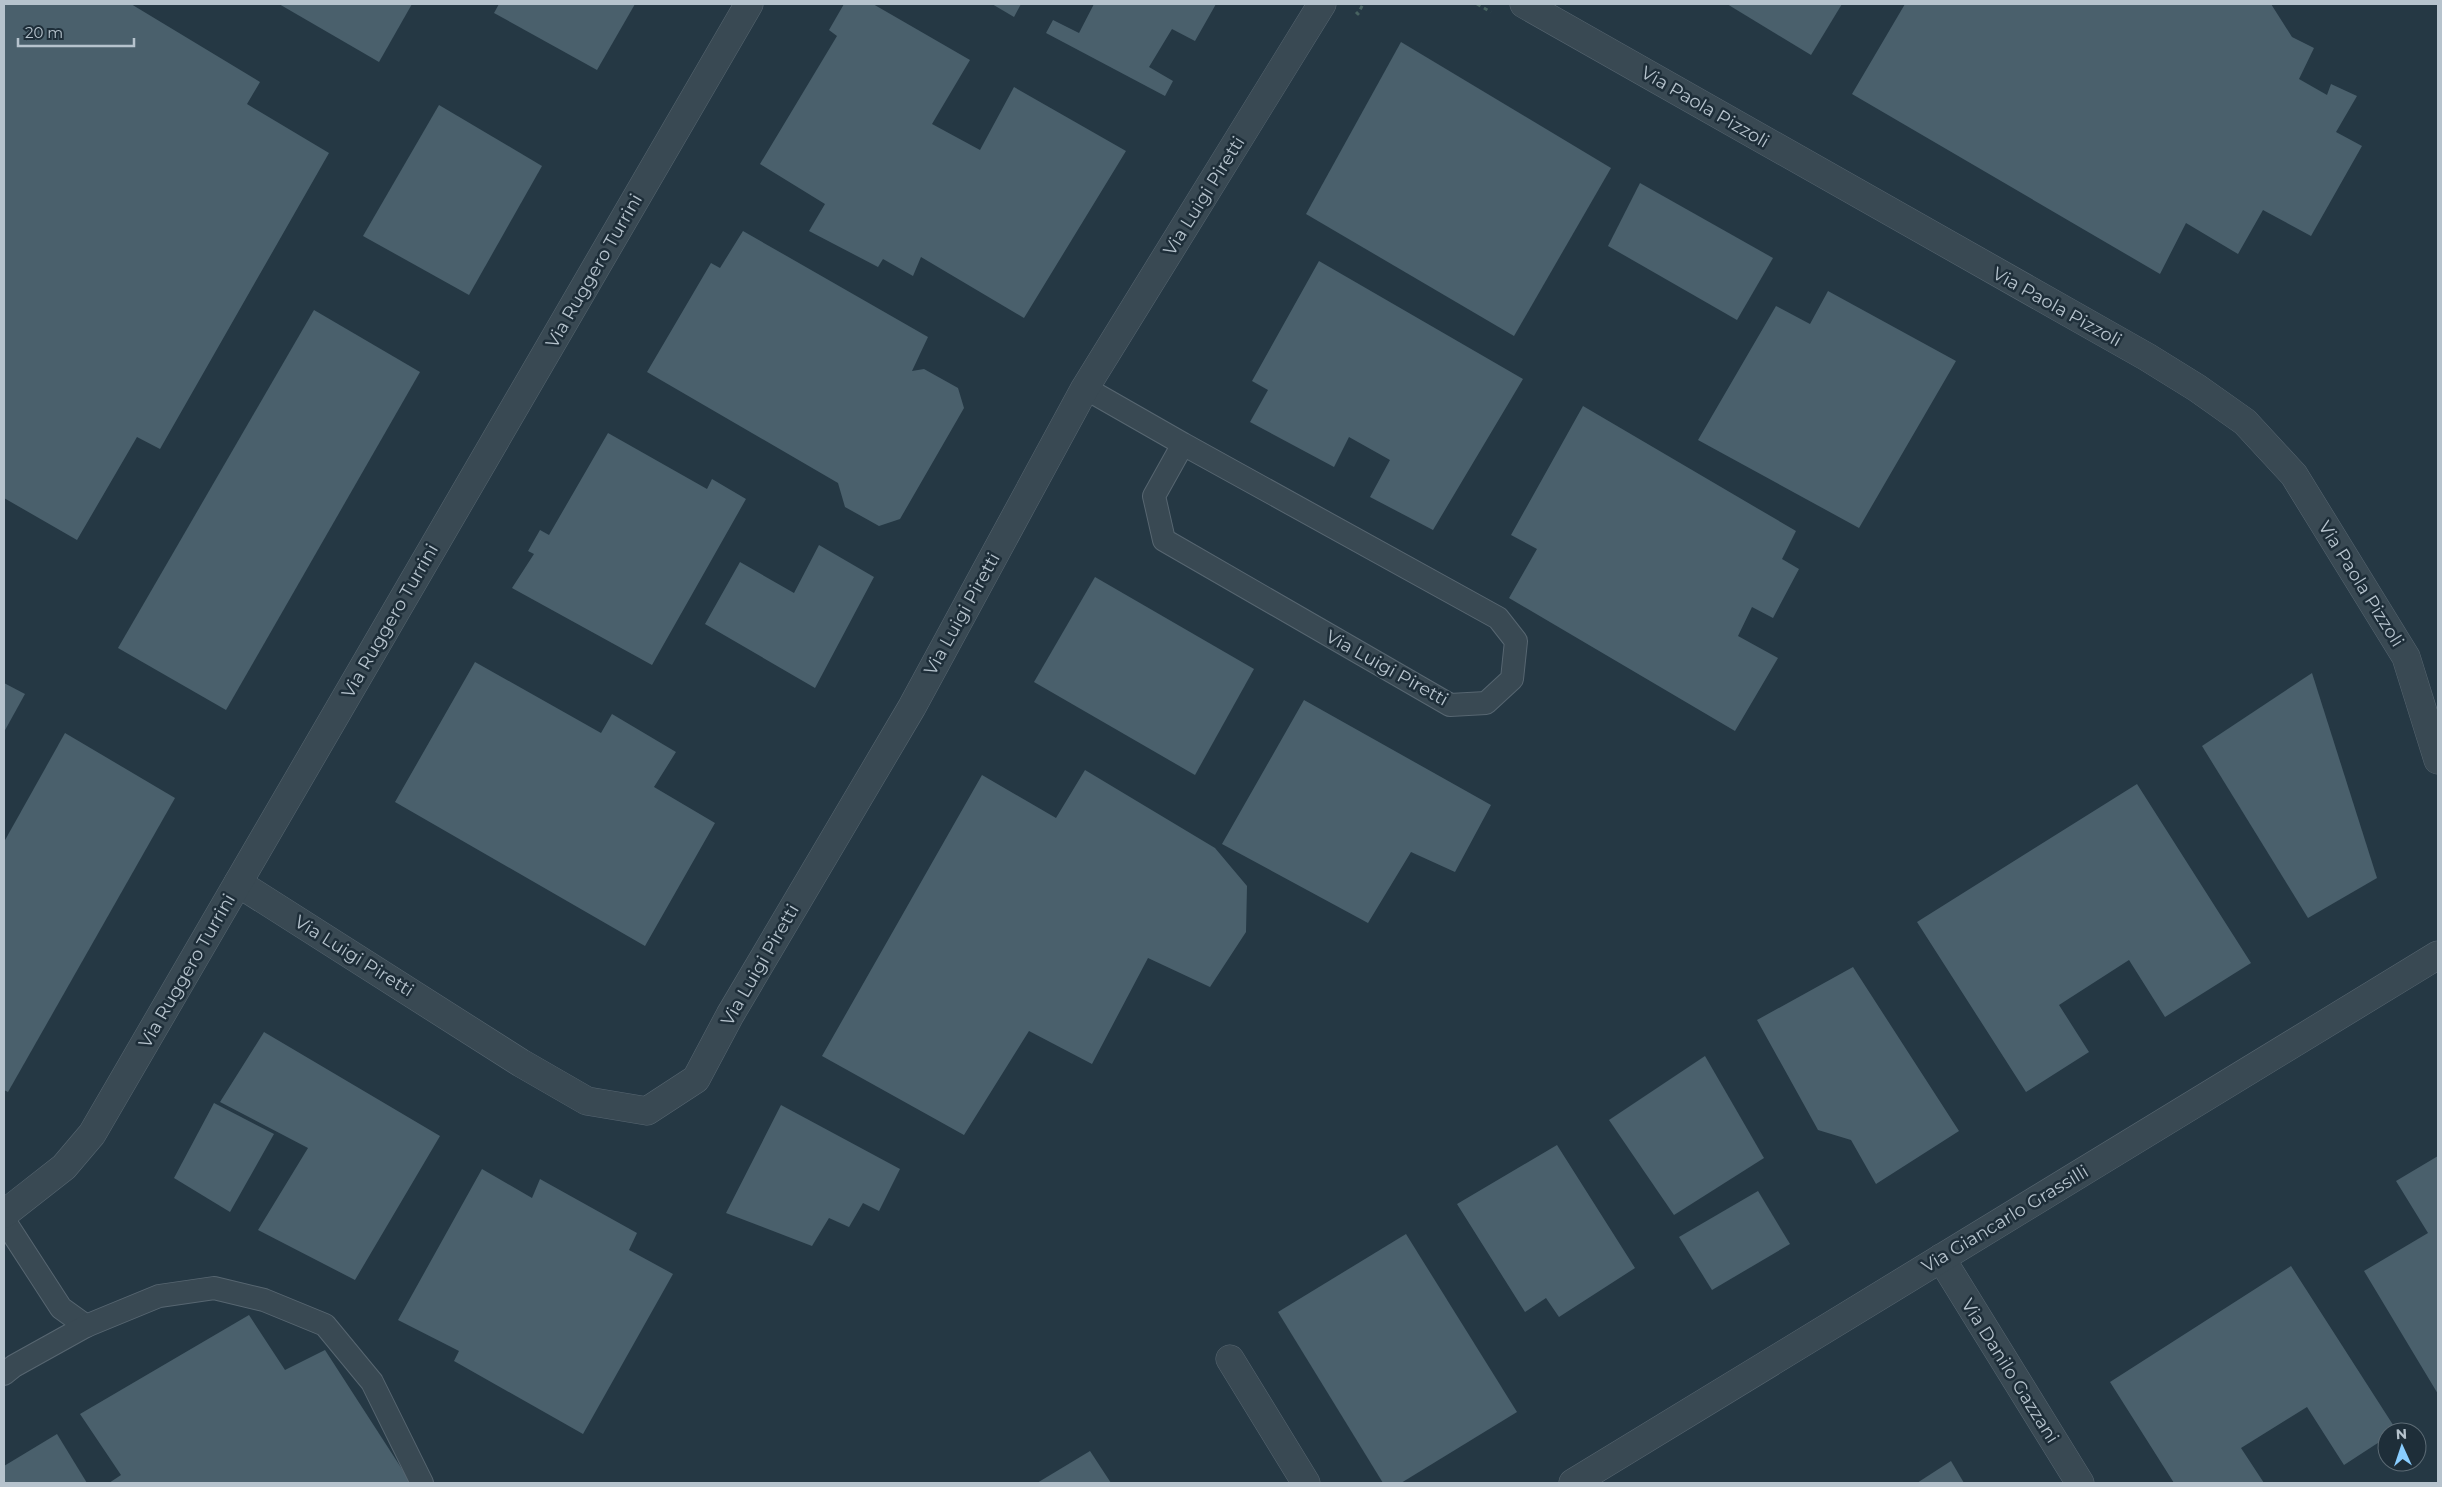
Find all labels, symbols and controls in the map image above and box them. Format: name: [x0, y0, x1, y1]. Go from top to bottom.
scale bar: [18, 15, 134, 47]
text: 20 m: [25, 23, 63, 42]
street label: Via Paola Pizzoli: [1637, 61, 1773, 153]
street label: Via Luigi Piretti: [1158, 132, 1250, 260]
street label: Via Ruggero Turrini: [541, 190, 647, 352]
street label: Via Paola Pizzoli: [1989, 262, 2125, 352]
street label: Via Paola Pizzoli: [2313, 517, 2409, 651]
street label: Via Ruggero Turrini: [337, 540, 443, 702]
street label: Via Luigi Piretti: [919, 549, 1005, 679]
street label: Via Luigi Piretti: [1322, 625, 1452, 711]
street label: Via Ruggero Turrini: [134, 890, 240, 1052]
street label: Via Luigi Piretti: [716, 900, 804, 1030]
street label: Via Luigi Piretti: [290, 910, 418, 1002]
street label: Via Giancarlo Grassilli: [1918, 1160, 2092, 1278]
street label: Via Danilo Gazzani: [1957, 1295, 2063, 1447]
north arrow: [2377, 1422, 2427, 1472]
text: N: [2395, 1425, 2407, 1443]

